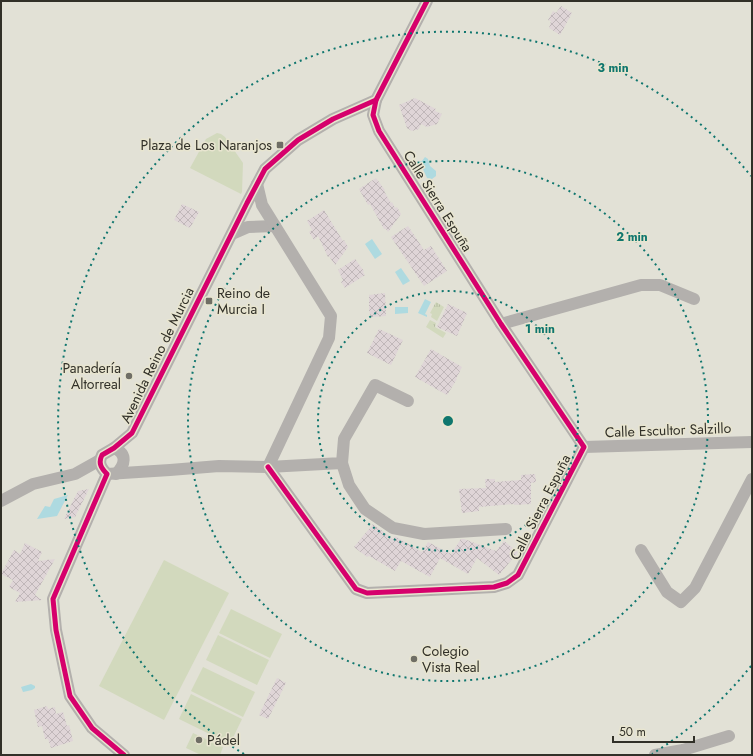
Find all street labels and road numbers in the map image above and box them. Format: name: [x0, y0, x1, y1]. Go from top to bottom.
street label: Calle Sierra Espuña: [399, 147, 477, 255]
street label: Avenida Reino de Murcia: [115, 284, 199, 426]
street label: Calle Escultor Salzillo: [604, 418, 732, 442]
street label: Calle Sierra Espuña: [505, 451, 575, 563]

